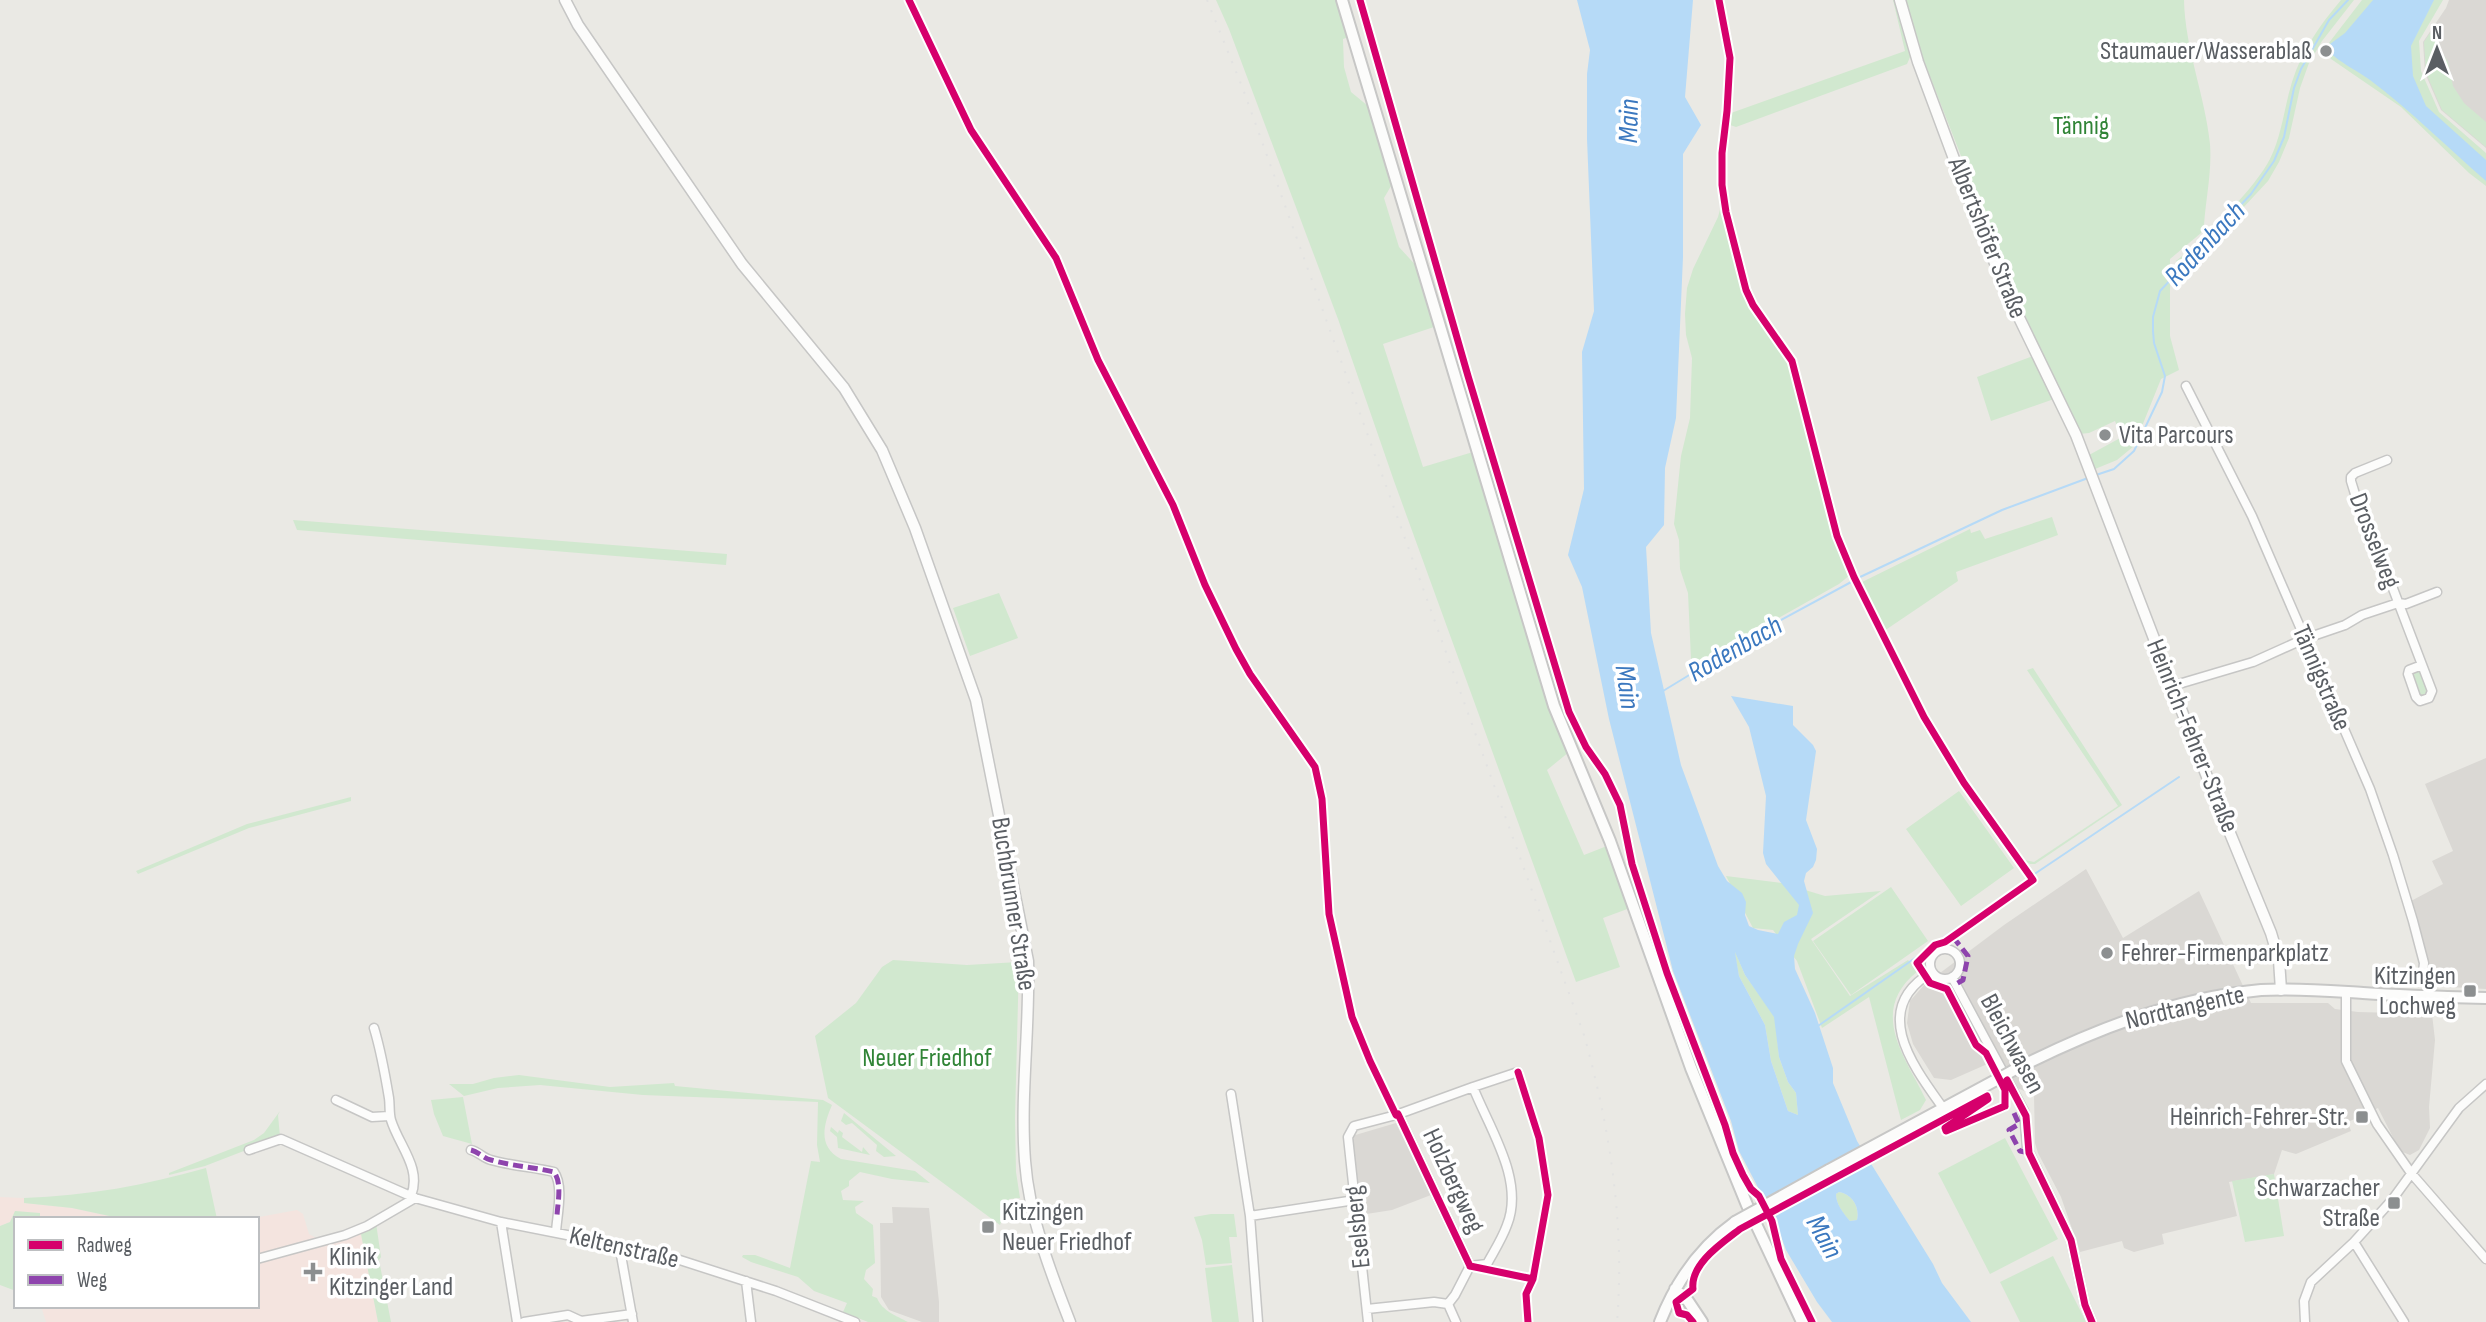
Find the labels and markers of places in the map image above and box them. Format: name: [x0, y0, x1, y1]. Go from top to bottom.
place label: Staumauer/Wasserablaß: [2100, 36, 2312, 67]
marker: Staumauer/Wasserablaß: [2318, 43, 2334, 59]
place label: Vita Parcours: [2119, 420, 2234, 451]
marker: Vita Parcours: [2097, 427, 2113, 443]
place label: Fehrer-Firmenparkplatz: [2121, 938, 2328, 969]
marker: Fehrer-Firmenparkplatz: [2099, 945, 2115, 961]
place label: Kitzingen Lochweg: [2374, 961, 2456, 1022]
marker: Kitzingen Lochweg: [2462, 983, 2478, 999]
place label: Heinrich-Fehrer-Str.: [2170, 1102, 2348, 1133]
marker: Heinrich-Fehrer-Str.: [2354, 1109, 2370, 1125]
place label: Schwarzacher Straße: [2257, 1173, 2381, 1234]
marker: Schwarzacher Straße: [2386, 1195, 2402, 1211]
place label: Kitzingen Neuer Friedhof: [1002, 1197, 1132, 1258]
marker: Kitzingen Neuer Friedhof: [980, 1219, 996, 1235]
place label: Klinik Kitzinger Land: [329, 1242, 453, 1303]
marker: Klinik Kitzinger Land: [303, 1262, 323, 1282]

